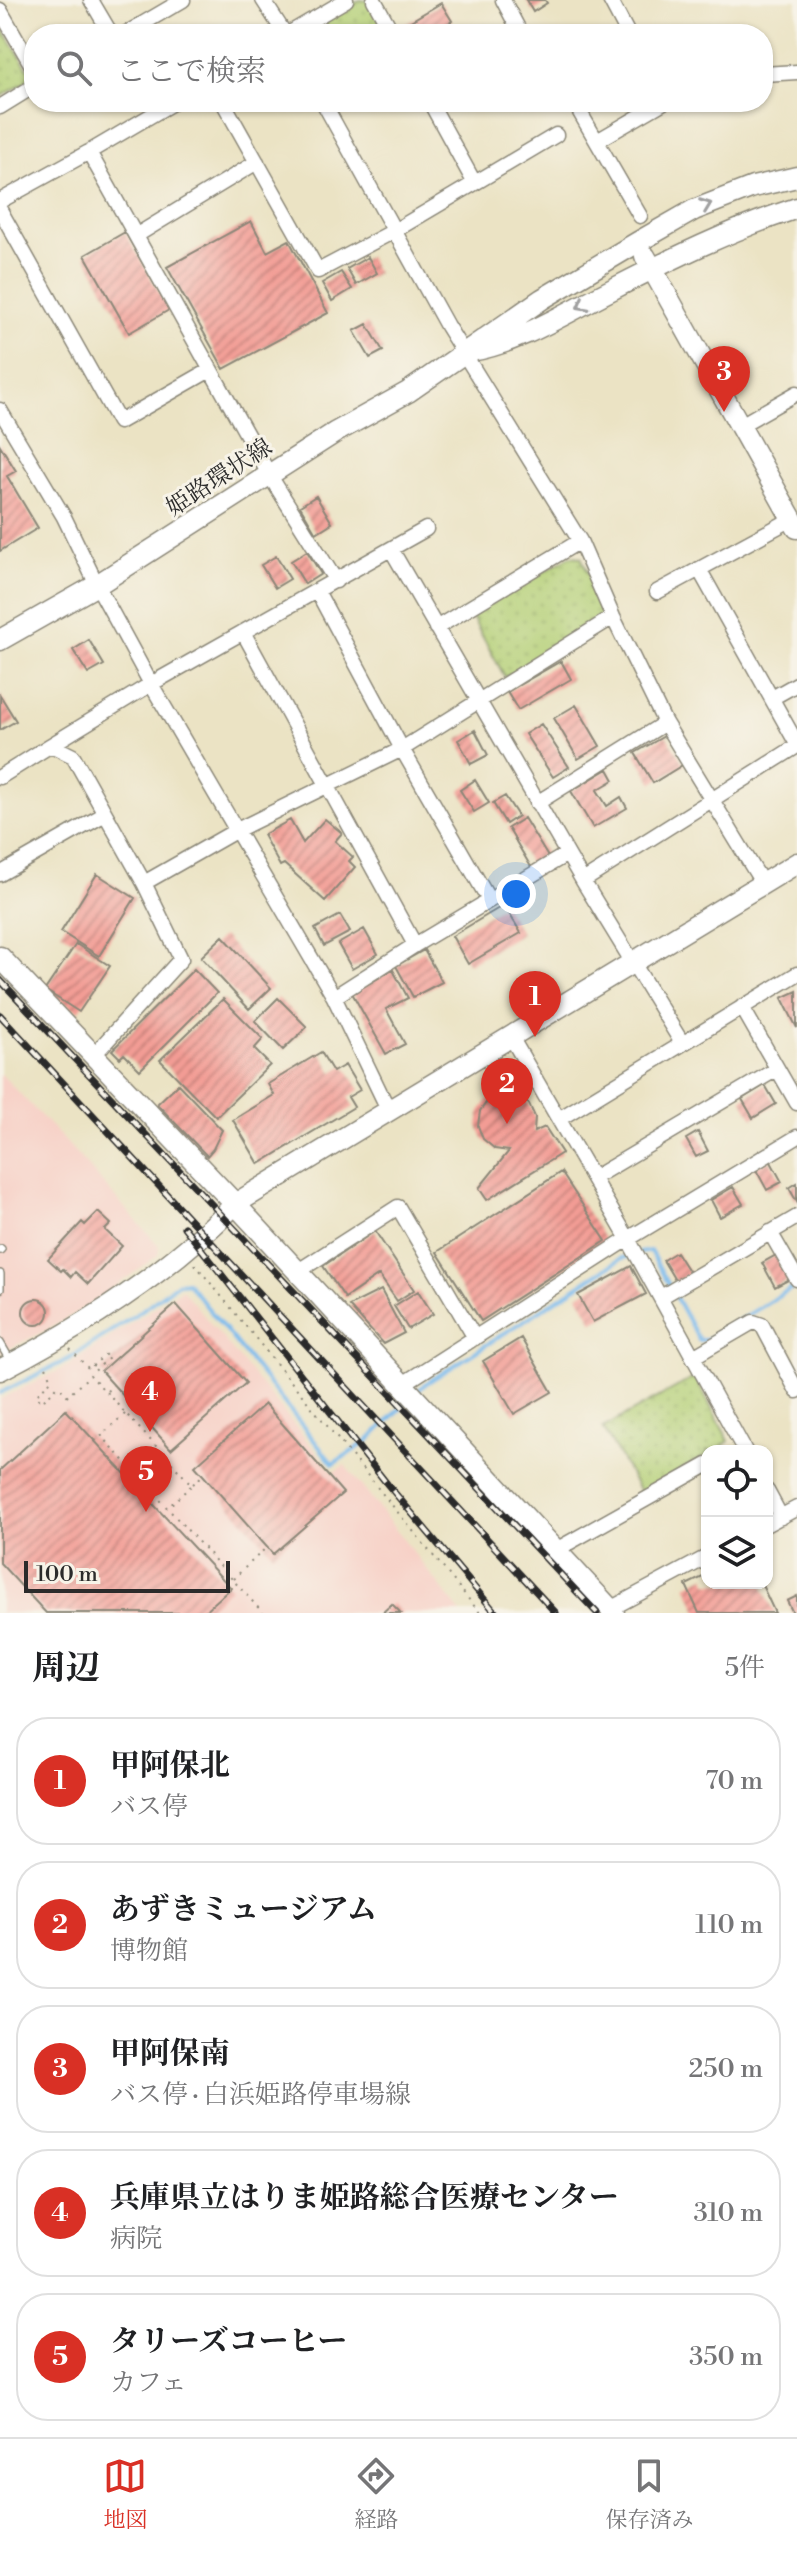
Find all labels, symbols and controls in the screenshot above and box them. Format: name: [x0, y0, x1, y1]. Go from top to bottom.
search box: [24, 24, 773, 112]
icon: search: [52, 46, 96, 90]
text: ここで検索: [116, 53, 266, 91]
one-way arrow: [698, 199, 712, 215]
one-way arrow: [576, 295, 590, 310]
pin: 3: [698, 346, 750, 412]
street label: 姫路環状線: [161, 433, 278, 523]
your location: [496, 874, 536, 914]
pin: 1: [509, 971, 561, 1037]
pin: 2: [481, 1058, 533, 1124]
pin: 4: [124, 1366, 176, 1432]
map controls: [701, 1445, 773, 1589]
button: locate: [701, 1445, 773, 1517]
pin: 5: [120, 1446, 172, 1512]
button: layers: [701, 1517, 773, 1589]
scale bar: [24, 1557, 230, 1593]
text: 100 m: [36, 1561, 98, 1588]
text: 周辺: [32, 1648, 100, 1690]
text: 5件: [725, 1652, 765, 1684]
text: 甲阿保北: [110, 1747, 230, 1785]
text: 1: [54, 1765, 66, 1797]
text: 70 m: [705, 1765, 763, 1797]
text: バス停: [110, 1791, 188, 1823]
text: あずきミュージアム: [110, 1891, 377, 1929]
text: 2: [52, 1909, 68, 1941]
text: 110 m: [695, 1909, 763, 1941]
text: 博物館: [110, 1935, 188, 1967]
text: 甲阿保南: [110, 2035, 230, 2073]
text: 3: [52, 2053, 68, 2085]
text: 250 m: [688, 2053, 763, 2085]
text: バス停 · 白浜姫路停車場線: [110, 2079, 411, 2111]
text: 兵庫県立はりま姫路総合医療センター: [110, 2179, 619, 2217]
text: 4: [51, 2197, 69, 2229]
text: 310 m: [694, 2197, 763, 2229]
text: 病院: [110, 2223, 162, 2255]
text: タリーズコーヒー: [110, 2323, 347, 2361]
text: 5: [52, 2341, 68, 2373]
text: 350 m: [689, 2341, 763, 2373]
text: カフェ: [110, 2367, 187, 2399]
tab: 地図: [103, 2454, 148, 2534]
tab: 経路: [354, 2454, 399, 2534]
tab: 保存済み: [605, 2454, 694, 2534]

